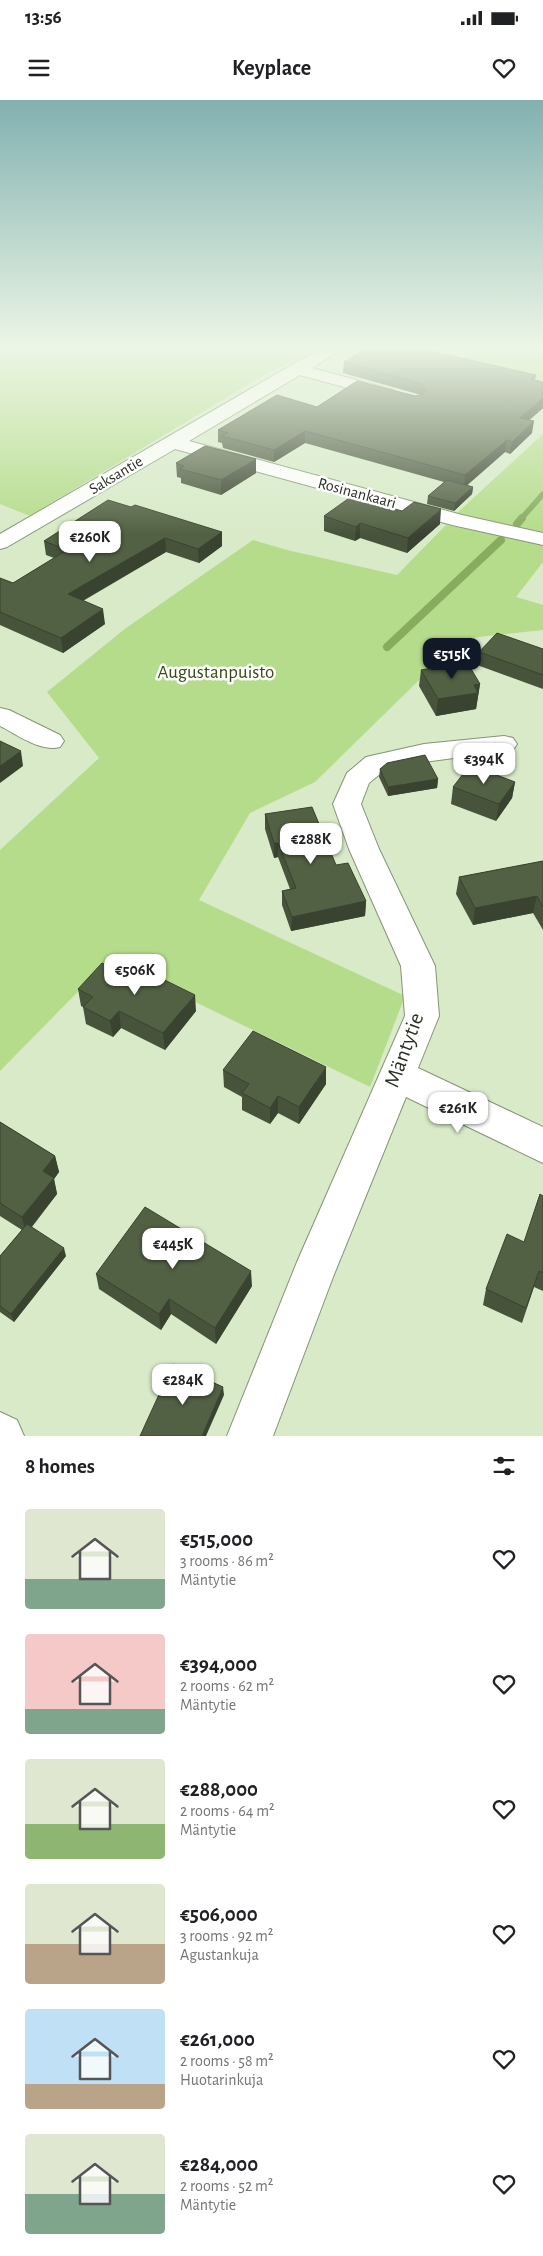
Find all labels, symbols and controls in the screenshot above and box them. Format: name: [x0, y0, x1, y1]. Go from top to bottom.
text: 13:56: [25, 8, 62, 27]
icon: menu: [25, 54, 53, 82]
icon: heart: [490, 54, 518, 82]
text: Keyplace: [232, 57, 311, 79]
street label: Saksantie: [86, 453, 146, 497]
street label: Rosinankaari: [316, 475, 398, 511]
pin: €260K: [55, 520, 125, 563]
text: €260K: [70, 529, 110, 545]
pin: €515K: [417, 638, 487, 680]
text: €515K: [434, 646, 470, 662]
park label: Augustanpuisto: [158, 663, 274, 682]
pin: €394K: [449, 742, 519, 785]
text: €394K: [464, 751, 504, 767]
pin: €288K: [276, 822, 346, 865]
text: €288K: [291, 831, 331, 847]
pin: €506K: [100, 954, 170, 996]
text: €506K: [115, 962, 155, 978]
street label: Mäntytie: [380, 1010, 428, 1090]
pin: €261K: [423, 1092, 493, 1134]
text: €261K: [439, 1100, 477, 1116]
pin: €445K: [138, 1228, 208, 1270]
text: €445K: [153, 1236, 193, 1252]
pin: €284K: [148, 1364, 218, 1406]
text: €284K: [163, 1372, 203, 1388]
icon: filters: [490, 1452, 518, 1480]
text: 8 homes: [25, 1456, 95, 1477]
icon: home: [65, 1529, 125, 1589]
text: €515,000: [180, 1529, 253, 1550]
icon: heart: [490, 1545, 518, 1573]
text: 3 rooms · 86 m²: [180, 1553, 274, 1569]
text: Mäntytie: [180, 1572, 236, 1588]
icon: home: [65, 1654, 125, 1714]
text: €394,000: [180, 1654, 257, 1675]
icon: heart: [490, 1670, 518, 1698]
text: 2 rooms · 62 m²: [180, 1678, 274, 1694]
text: Mäntytie: [180, 1697, 236, 1713]
icon: home: [65, 1779, 125, 1839]
text: €288,000: [180, 1779, 258, 1800]
icon: heart: [490, 1795, 518, 1823]
text: 2 rooms · 64 m²: [180, 1803, 275, 1819]
text: Mäntytie: [180, 1822, 236, 1838]
icon: home: [65, 1904, 125, 1964]
text: €506,000: [180, 1904, 258, 1925]
icon: heart: [490, 1920, 518, 1948]
text: 3 rooms · 92 m²: [180, 1928, 273, 1944]
text: Agustankuja: [180, 1947, 259, 1963]
icon: home: [65, 2029, 125, 2089]
text: €261,000: [180, 2029, 255, 2050]
icon: heart: [490, 2045, 518, 2073]
text: 2 rooms · 58 m²: [180, 2053, 274, 2069]
text: Huotarinkuja: [180, 2072, 264, 2088]
icon: home: [65, 2154, 125, 2214]
text: €284,000: [180, 2154, 258, 2175]
icon: heart: [490, 2170, 518, 2198]
text: 2 rooms · 52 m²: [180, 2178, 273, 2194]
text: Mäntytie: [180, 2197, 236, 2213]

